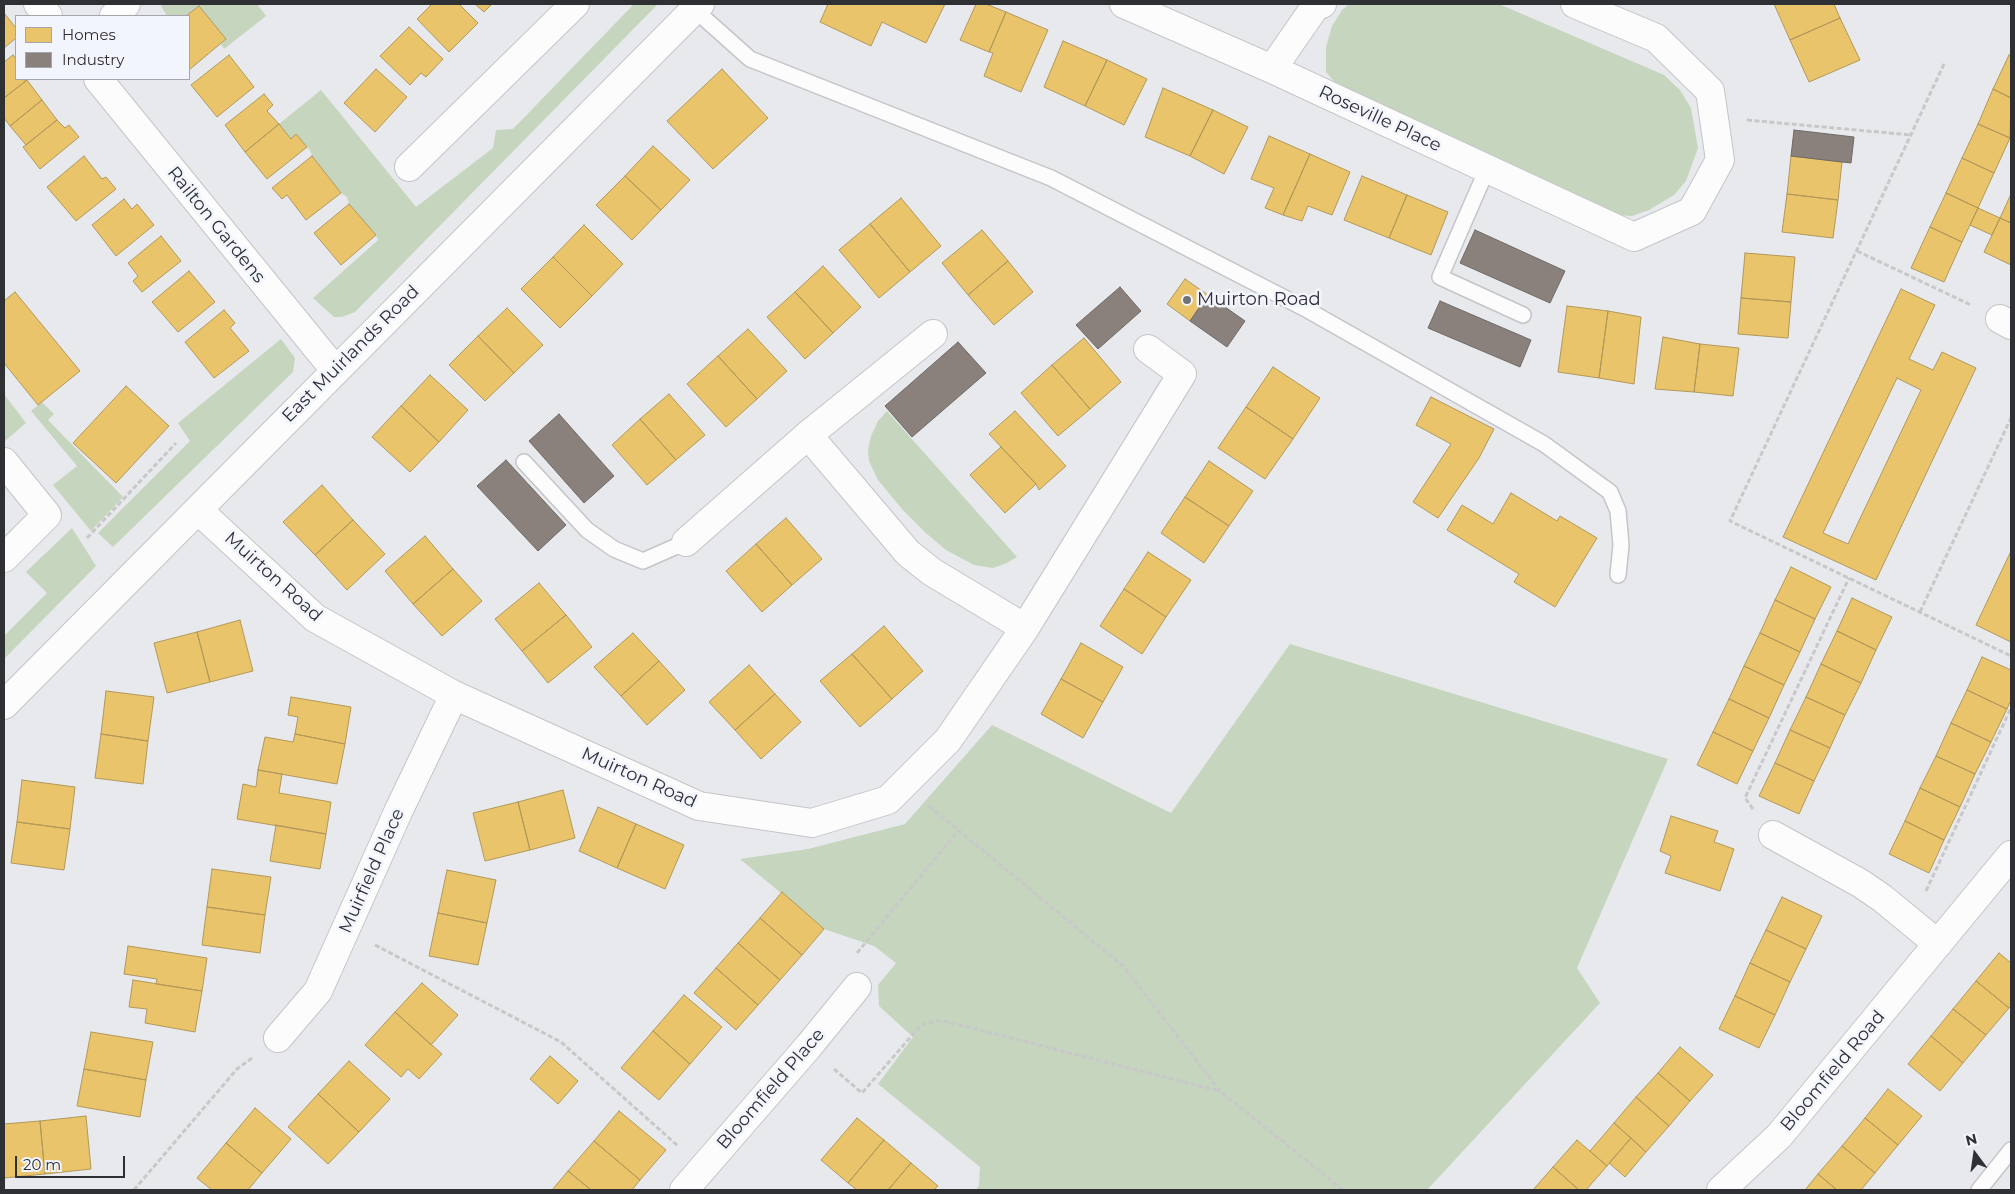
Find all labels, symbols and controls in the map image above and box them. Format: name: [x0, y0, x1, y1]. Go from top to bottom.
legend: [15, 15, 190, 80]
text: Homes: [62, 25, 116, 44]
text: Industry: [62, 50, 124, 69]
street label: Roseville Place: [1315, 81, 1445, 157]
street label: Railton Gardens: [162, 162, 270, 288]
street label: East Muirlands Road: [278, 281, 424, 427]
place label: Muirton Road: [1197, 289, 1321, 311]
marker: Muirton Road: [1181, 294, 1193, 306]
street label: Muirton Road: [220, 528, 326, 626]
street label: Muirton Road: [578, 743, 700, 813]
street label: Muirfield Place: [335, 805, 409, 937]
street label: Bloomfield Road: [1776, 1006, 1890, 1136]
street label: Bloomfield Place: [713, 1024, 829, 1154]
north arrow: [1950, 1129, 2000, 1179]
text: N: [1964, 1129, 1979, 1150]
scale bar: [18, 1146, 128, 1178]
text: 20 m: [23, 1155, 61, 1174]

